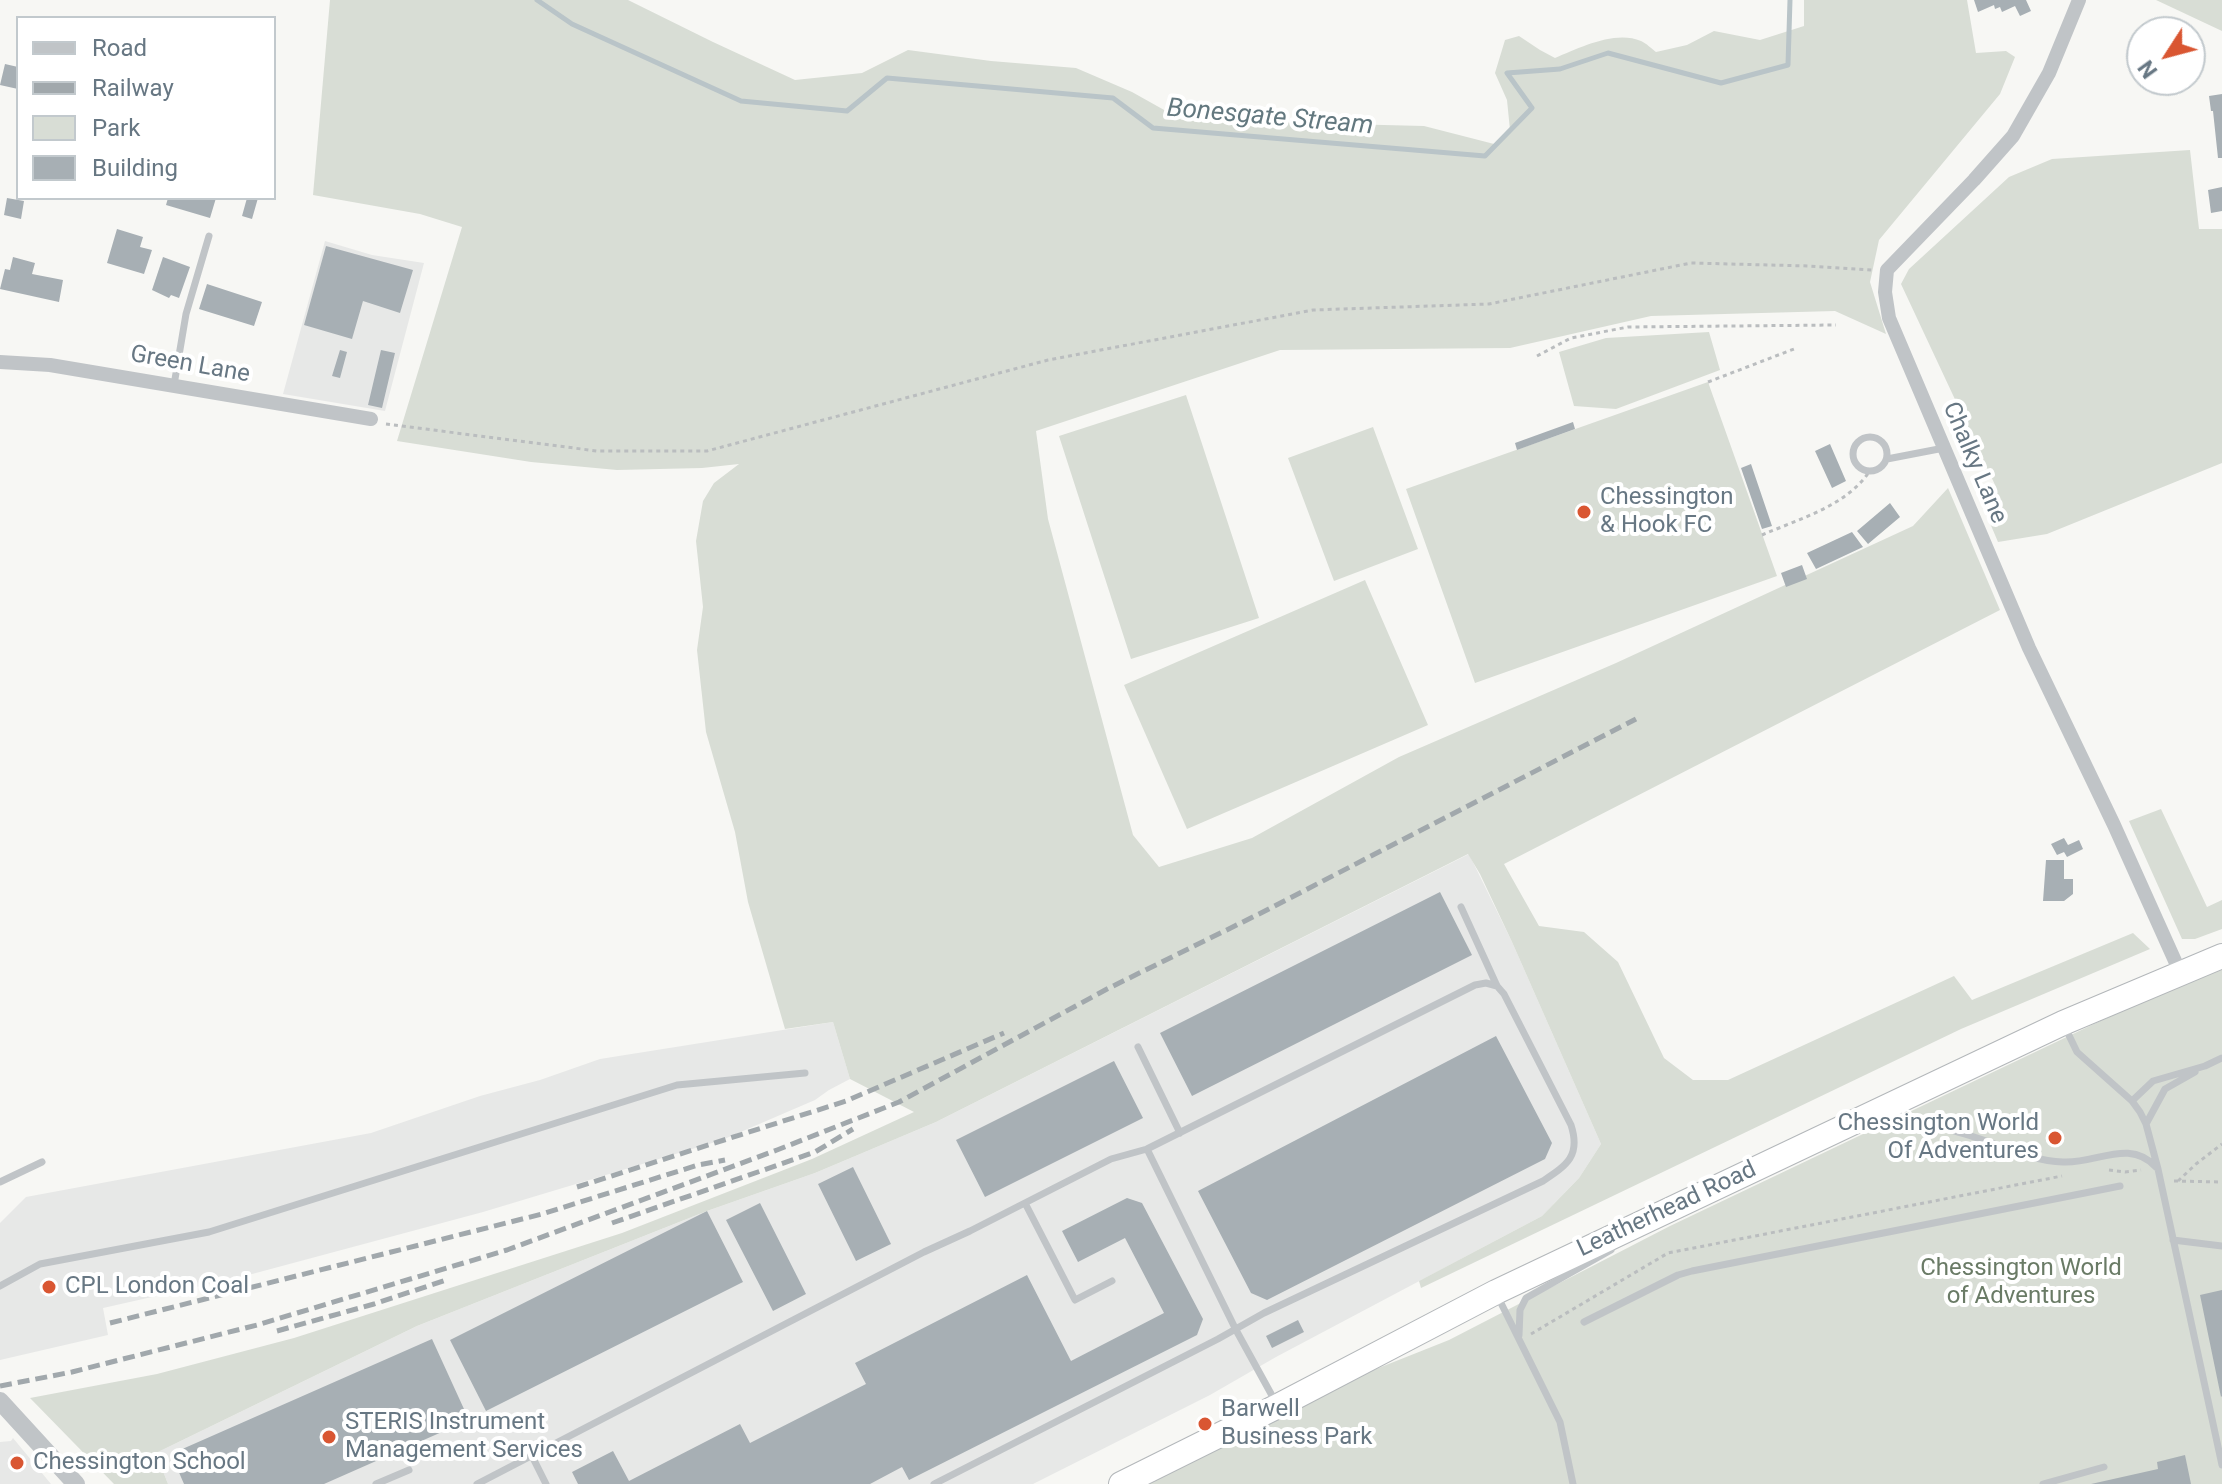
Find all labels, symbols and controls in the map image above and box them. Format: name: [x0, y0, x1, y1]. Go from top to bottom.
legend: [16, 16, 276, 200]
north arrow: [2126, 16, 2206, 96]
text: Road: [92, 34, 147, 62]
text: N: [2133, 56, 2162, 83]
text: Railway: [92, 74, 174, 102]
water label: Bonesgate Stream: [1166, 93, 1374, 143]
text: Park: [92, 114, 140, 142]
text: Building: [92, 154, 178, 182]
street label: Green Lane: [128, 340, 252, 390]
street label: Chalky Lane: [1936, 398, 2012, 528]
place label: Chessington & Hook FC: [1600, 484, 1733, 540]
marker: Chessington & Hook FC: [1575, 503, 1593, 521]
place label: Chessington World Of Adventures: [1837, 1110, 2039, 1166]
marker: Chessington World Of Adventures: [2046, 1129, 2064, 1147]
street label: Leatherhead Road: [1573, 1156, 1761, 1264]
park label: Chessington World of Adventures: [1920, 1255, 2122, 1311]
place label: CPL London Coal: [65, 1273, 249, 1301]
marker: CPL London Coal: [40, 1278, 58, 1296]
place label: Barwell Business Park: [1221, 1396, 1372, 1452]
place label: STERIS Instrument Management Services: [345, 1409, 583, 1465]
marker: Barwell Business Park: [1196, 1415, 1214, 1433]
marker: STERIS Instrument Management Services: [320, 1428, 338, 1446]
place label: Chessington School: [33, 1449, 246, 1477]
marker: Chessington School: [8, 1454, 26, 1472]

